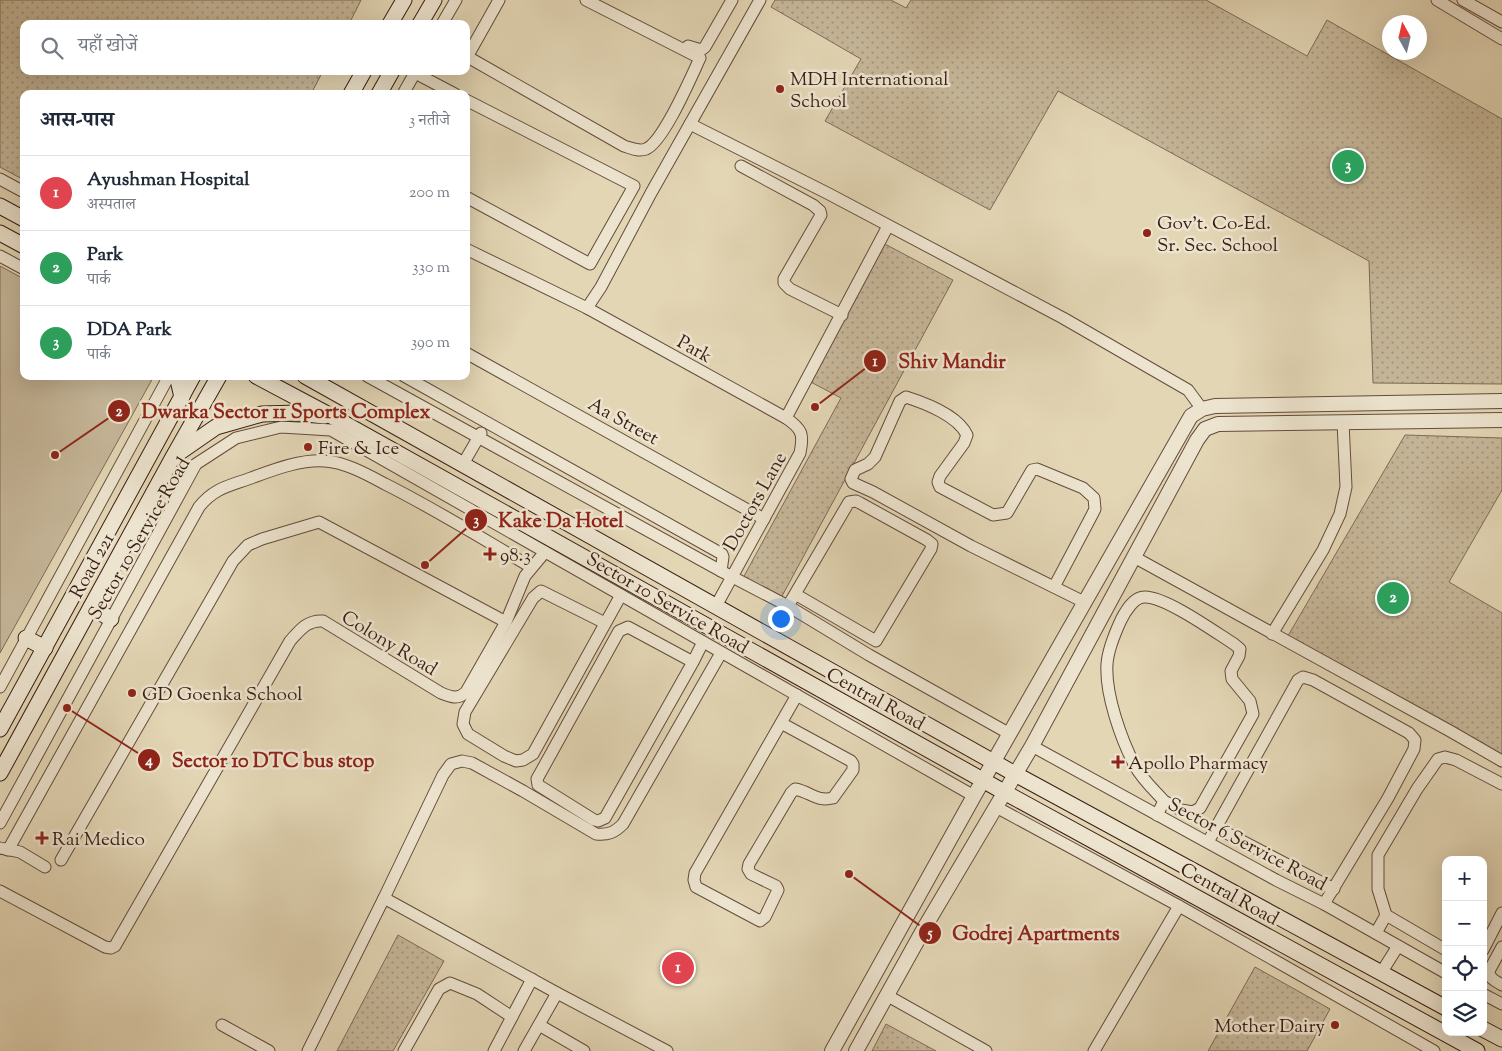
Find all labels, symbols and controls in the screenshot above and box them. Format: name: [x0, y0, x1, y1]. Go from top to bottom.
north arrow: [1382, 15, 1427, 60]
search box: [20, 20, 470, 75]
text: यहाँ खोजें: [78, 33, 138, 60]
icon: search: [38, 34, 66, 62]
place label: MDH International School: [790, 67, 949, 116]
marker: MDH International School: [774, 83, 786, 95]
text: आस-पास: [40, 106, 114, 136]
text: 3 नतीजे: [409, 110, 450, 133]
pin: 3: [1332, 147, 1364, 185]
text: Ayushman Hospital: [87, 167, 249, 194]
text: 1: [53, 182, 59, 205]
text: 200 m: [409, 182, 450, 205]
text: अस्पताल: [87, 194, 136, 217]
place label: Gov't. Co-Ed. Sr. Sec. School: [1157, 211, 1278, 260]
marker: Gov't. Co-Ed. Sr. Sec. School: [1141, 227, 1153, 239]
text: Park: [87, 242, 123, 269]
text: 2: [52, 257, 60, 280]
text: 330 m: [412, 257, 450, 280]
text: पार्क: [87, 269, 111, 292]
text: DDA Park: [87, 317, 172, 344]
street label: Park: [671, 330, 717, 371]
text: 3: [53, 332, 59, 355]
text: 390 m: [411, 332, 450, 355]
text: पार्क: [87, 344, 111, 367]
callout: Shiv Mandir: [863, 344, 1015, 379]
text: Shiv Mandir: [898, 349, 1006, 378]
text: 1: [872, 352, 878, 373]
street label: Aa Street: [582, 392, 664, 453]
callout: Dwarka Sector 11 Sports Complex: [107, 393, 441, 428]
text: Dwarka Sector 11 Sports Complex: [142, 399, 430, 428]
text: 2: [115, 402, 123, 423]
place label: Fire & Ice: [318, 436, 399, 463]
marker: Fire & Ice: [302, 441, 314, 453]
street label: Doctors Lane: [718, 448, 795, 557]
street label: Sector 10 Service Road: [83, 453, 198, 626]
callout: Kake Da Hotel: [464, 502, 634, 537]
text: Kake Da Hotel: [498, 508, 624, 537]
text: 3: [473, 511, 479, 532]
street label: Road 221: [64, 528, 122, 604]
place label: 98.3: [500, 543, 531, 570]
street label: Sector 10 Service Road: [580, 547, 753, 662]
marker: 98.3: [484, 548, 496, 560]
pin: 2: [1377, 579, 1409, 617]
street label: Colony Road: [336, 605, 442, 684]
your location: [768, 606, 794, 632]
street label: Central Road: [821, 662, 929, 739]
place label: GD Goenka School: [142, 682, 303, 709]
marker: GD Goenka School: [126, 687, 138, 699]
callout: Sector 10 DTC bus stop: [137, 742, 384, 777]
text: Sector 10 DTC bus stop: [172, 748, 374, 777]
text: 4: [144, 751, 153, 772]
place label: Apollo Pharmacy: [1128, 751, 1269, 778]
marker: Apollo Pharmacy: [1112, 756, 1124, 768]
street label: Sector 6 Service Road: [1162, 792, 1332, 899]
place label: Rai Medico: [52, 827, 145, 854]
marker: Rai Medico: [36, 832, 48, 844]
map controls: [1442, 856, 1487, 1036]
button: +: [1442, 856, 1487, 901]
street label: Central Road: [1175, 857, 1283, 934]
button: −: [1442, 901, 1487, 946]
callout: Godrej Apartments: [917, 916, 1129, 951]
text: Godrej Apartments: [952, 921, 1120, 950]
text: 5: [926, 924, 933, 945]
button: locate: [1442, 946, 1487, 991]
pin: 1: [662, 949, 694, 987]
button: layers: [1442, 991, 1487, 1036]
place label: Mother Dairy: [1214, 1014, 1326, 1041]
marker: Mother Dairy: [1329, 1019, 1341, 1031]

